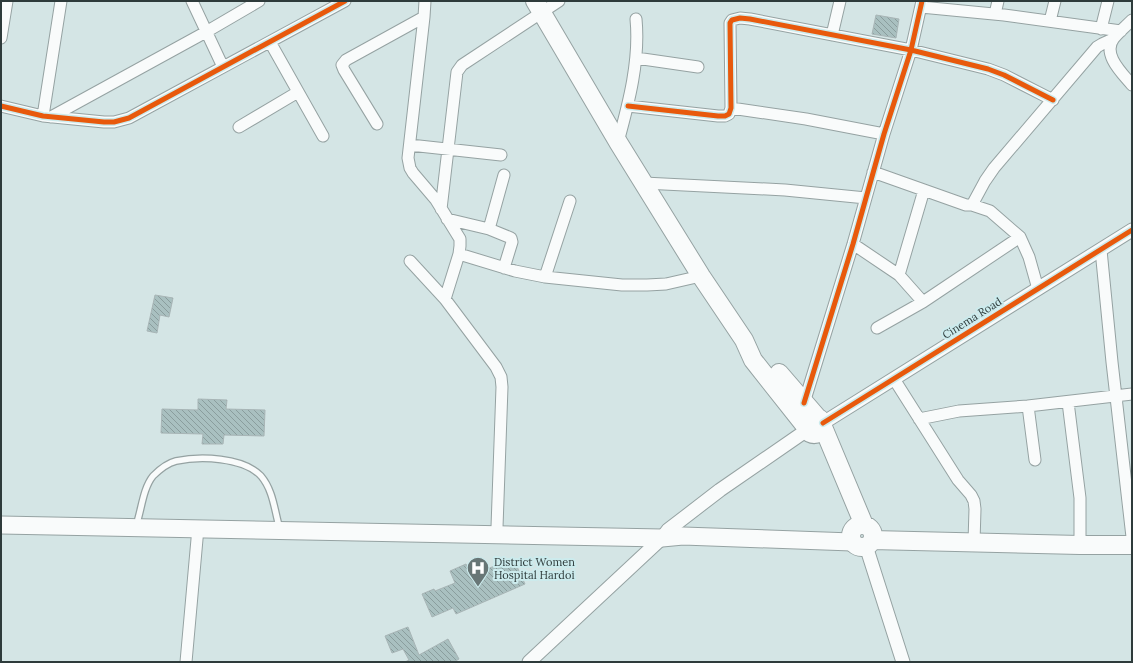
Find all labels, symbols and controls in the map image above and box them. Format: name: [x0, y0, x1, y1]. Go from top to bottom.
street label: Cinema Road: [940, 294, 1005, 342]
hospital icon: District Women Hospital Hardoi: [465, 555, 491, 588]
place label: District Women Hospital Hardoi: [494, 555, 575, 582]

